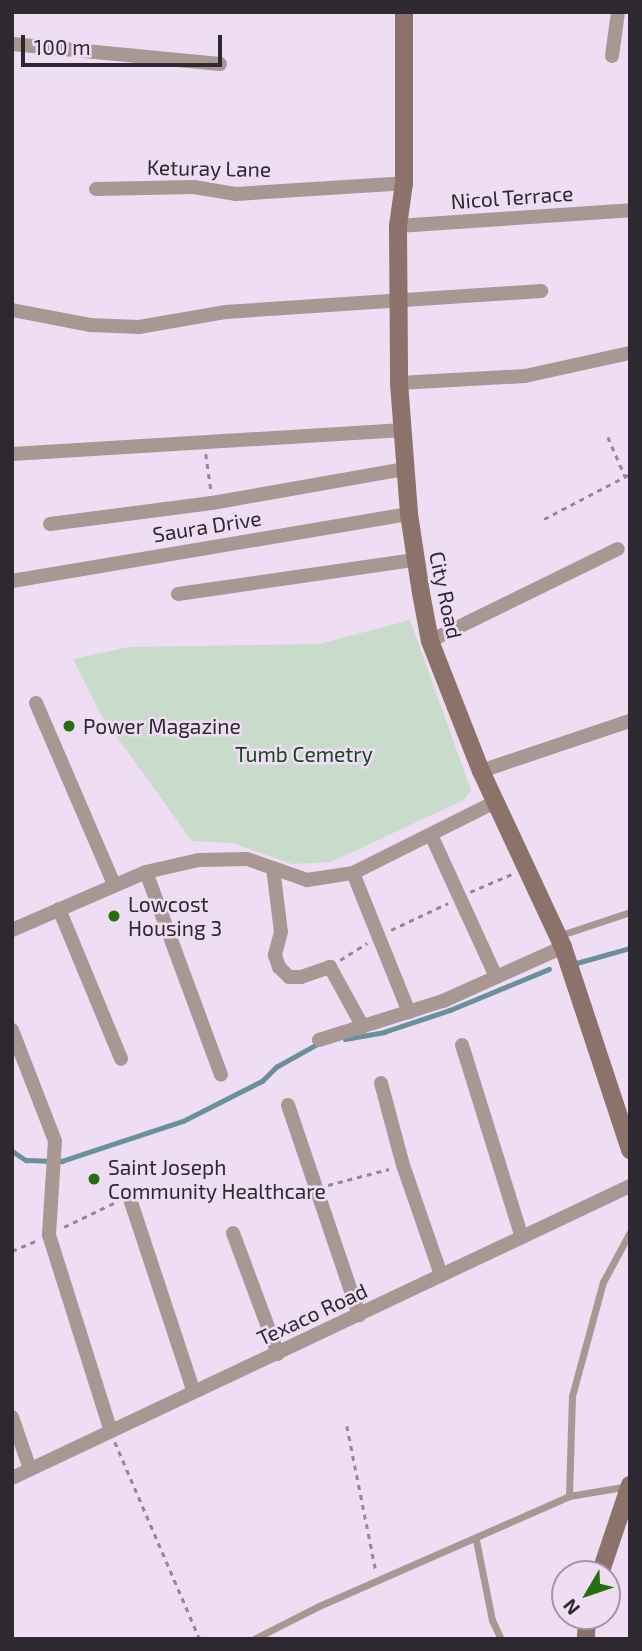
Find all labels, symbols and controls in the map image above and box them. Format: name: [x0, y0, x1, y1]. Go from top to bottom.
scale bar: [24, 21, 226, 65]
text: 100 m: [34, 34, 91, 59]
street label: Keturay Lane: [146, 154, 272, 182]
street label: Nicol Terrace: [449, 180, 575, 214]
street label: Saura Drive: [151, 505, 263, 547]
street label: City Road: [424, 549, 468, 641]
place label: Power Magazine: [83, 713, 241, 739]
marker: Power Magazine: [61, 718, 77, 734]
park label: Tumb Cemetry: [235, 741, 373, 767]
place label: Lowcost Housing 3: [128, 891, 222, 941]
marker: Lowcost Housing 3: [106, 908, 122, 924]
place label: Saint Joseph Community Healthcare: [108, 1154, 326, 1204]
marker: Saint Joseph Community Healthcare: [86, 1171, 102, 1187]
street label: Texaco Road: [253, 1277, 371, 1351]
north arrow: [551, 1560, 621, 1630]
text: N: [558, 1595, 584, 1620]

